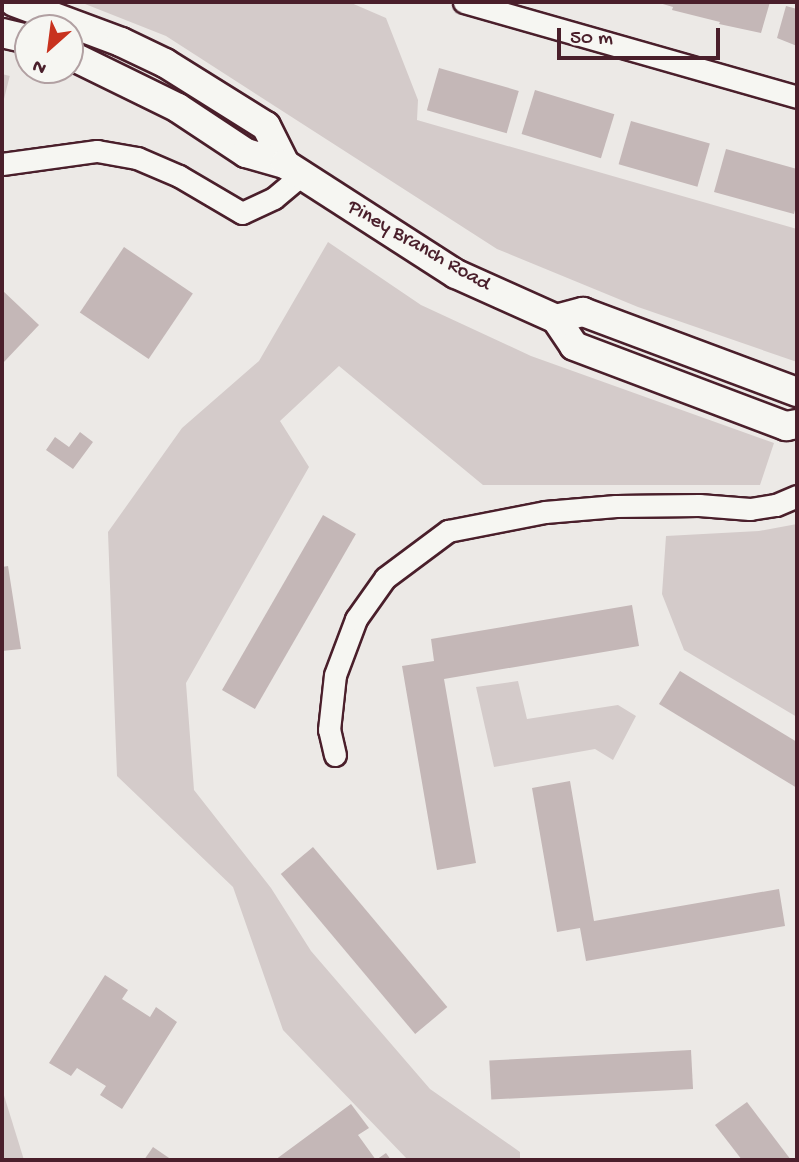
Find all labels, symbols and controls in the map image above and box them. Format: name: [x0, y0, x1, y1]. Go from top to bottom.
north arrow: [14, 14, 84, 84]
scale bar: [561, 14, 724, 58]
text: 50 m: [570, 27, 613, 52]
text: N: [29, 53, 51, 79]
street label: Piney Branch Road: [342, 196, 494, 298]

